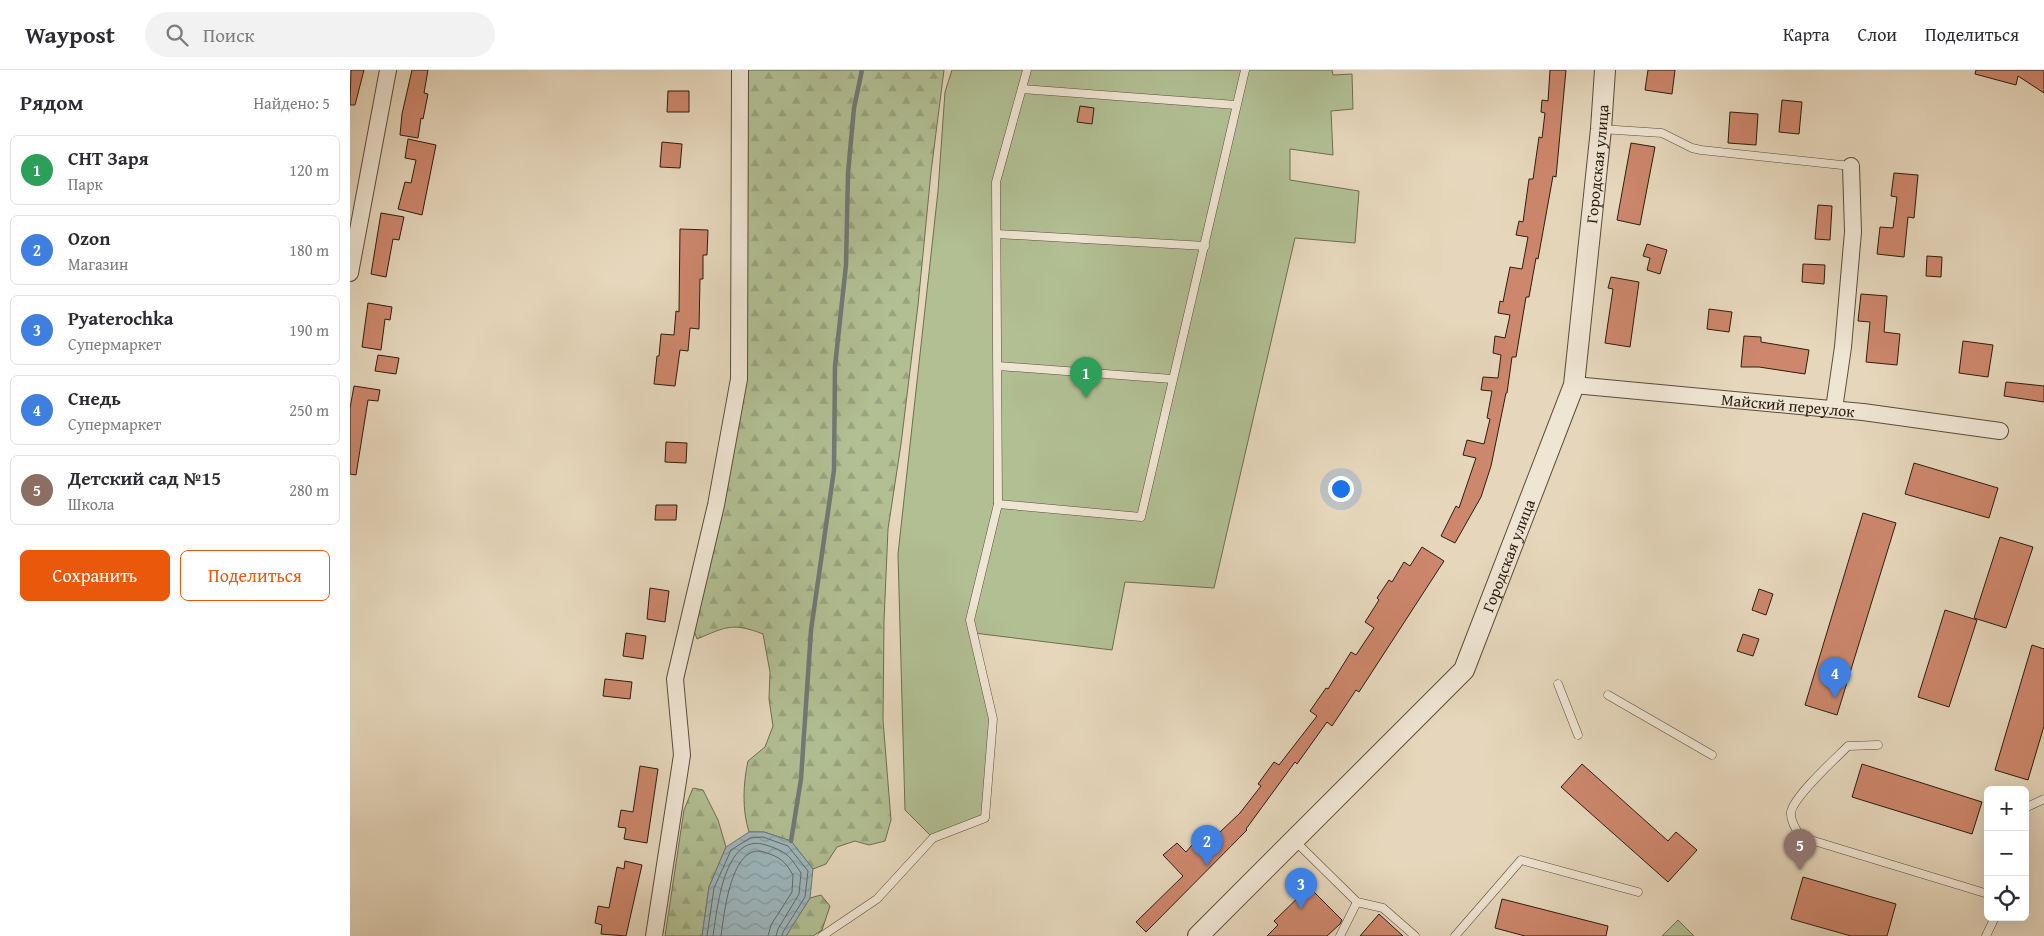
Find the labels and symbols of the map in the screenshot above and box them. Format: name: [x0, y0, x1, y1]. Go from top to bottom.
street label: Городская улица: [1579, 103, 1615, 225]
pin: 1: [1070, 357, 1102, 398]
street label: Майский переулок: [1720, 387, 1856, 423]
your location: [1328, 476, 1354, 502]
street label: Городская улица: [1476, 495, 1541, 615]
pin: 4: [1819, 657, 1851, 698]
pin: 2: [1191, 825, 1223, 866]
pin: 5: [1784, 829, 1816, 870]
pin: 3: [1285, 868, 1317, 909]

